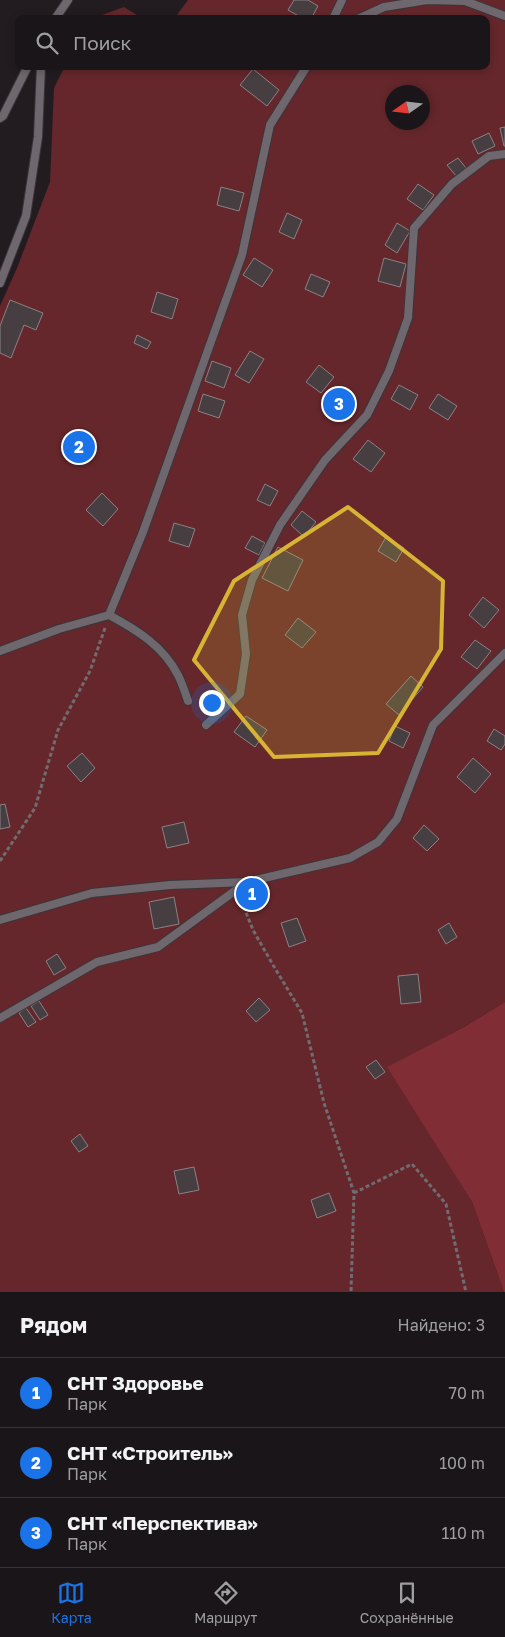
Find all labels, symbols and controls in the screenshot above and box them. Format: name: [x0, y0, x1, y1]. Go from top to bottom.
search box: [15, 15, 490, 70]
icon: search: [33, 29, 61, 57]
text: Поиск: [73, 31, 132, 54]
north arrow: [385, 85, 430, 130]
pin: 3: [323, 385, 355, 423]
pin: 2: [63, 428, 95, 466]
your location: [199, 690, 225, 716]
pin: 1: [236, 875, 268, 913]
text: Рядом: [20, 1312, 87, 1338]
text: Найдено: 3: [398, 1315, 485, 1335]
text: СНТ Здоровье: [67, 1371, 204, 1394]
text: 1: [32, 1383, 40, 1403]
text: 70 m: [448, 1383, 485, 1403]
text: Парк: [67, 1394, 107, 1414]
text: СНТ «Строитель»: [67, 1441, 233, 1464]
text: 2: [31, 1453, 41, 1473]
text: 100 m: [439, 1453, 485, 1473]
text: Парк: [67, 1464, 107, 1484]
text: СНТ «Перспектива»: [67, 1511, 258, 1534]
text: 3: [31, 1523, 41, 1543]
text: 110 m: [441, 1523, 485, 1543]
text: Парк: [67, 1534, 107, 1554]
tab: Карта: [51, 1579, 92, 1626]
tab: Маршрут: [194, 1579, 257, 1626]
tab: Сохранённые: [360, 1579, 454, 1626]

